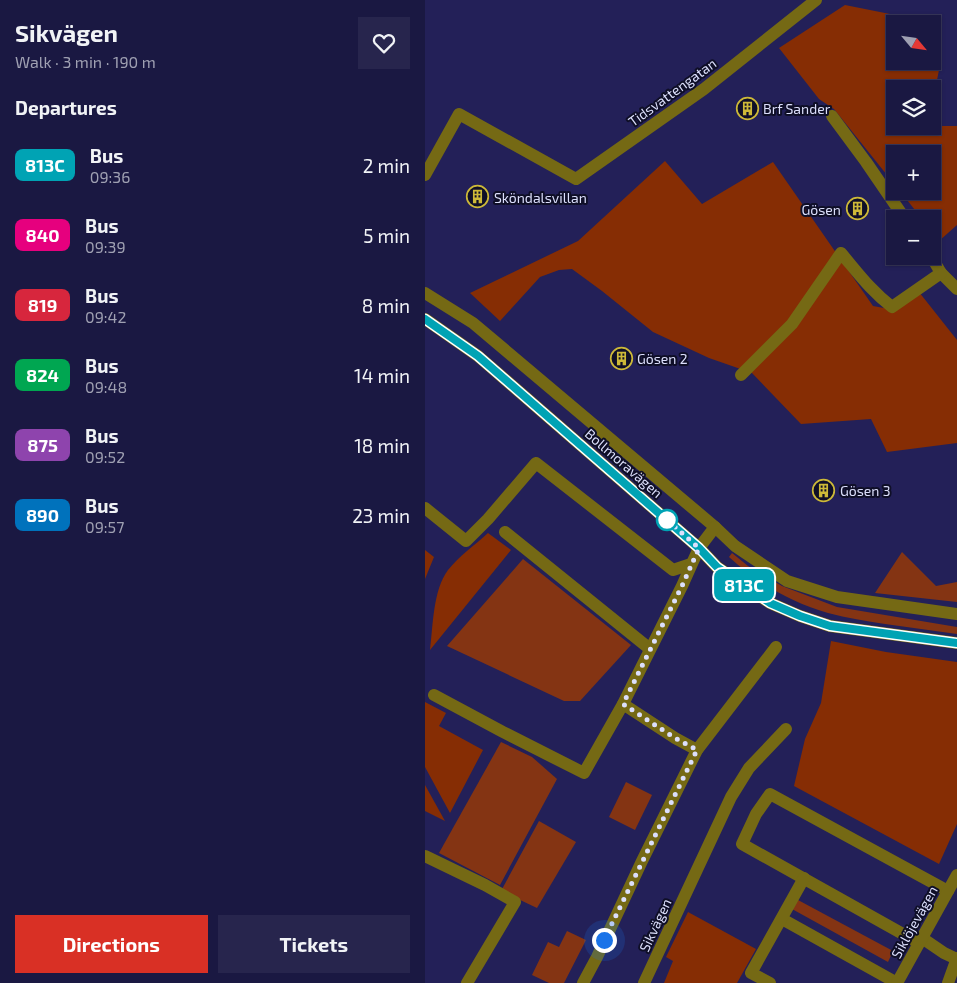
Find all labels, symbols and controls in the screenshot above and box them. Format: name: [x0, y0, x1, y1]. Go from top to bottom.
north arrow: [886, 15, 941, 70]
map controls: [886, 15, 941, 265]
button: heart: [358, 17, 410, 69]
text: Sikvägen: [15, 18, 118, 47]
text: Walk · 3 min · 190 m: [15, 52, 156, 71]
street label: Tidsvattengatan: [625, 54, 719, 130]
button: layers: [886, 80, 941, 135]
text: Departures: [15, 96, 117, 119]
building icon: Brf Sander: [735, 96, 759, 120]
place label: Brf Sander: [763, 100, 831, 117]
text: Bus: [90, 144, 123, 167]
button: +: [886, 145, 941, 200]
text: 813C: [25, 154, 65, 176]
text: 2 min: [363, 154, 410, 177]
text: 09:36: [90, 167, 130, 186]
building icon: Sköndalsvillan: [466, 185, 490, 209]
place label: Sköndalsvillan: [494, 189, 587, 206]
building icon: Gösen: [845, 197, 869, 221]
place label: Gösen: [801, 201, 841, 218]
button: −: [886, 210, 941, 265]
text: Bus: [85, 214, 119, 237]
text: 840: [25, 224, 60, 246]
text: 5 min: [363, 224, 410, 247]
text: 09:39: [85, 237, 126, 256]
text: Bus: [85, 284, 119, 307]
text: 819: [28, 294, 57, 316]
text: 8 min: [362, 294, 410, 317]
text: 09:42: [85, 307, 126, 326]
building icon: Gösen 2: [609, 346, 633, 370]
place label: Gösen 2: [637, 350, 688, 367]
text: Bus: [85, 354, 119, 377]
text: 824: [26, 364, 59, 386]
text: 14 min: [354, 364, 410, 387]
text: 09:48: [85, 377, 127, 396]
text: Bus: [85, 424, 119, 447]
street label: Bollmoravägen: [582, 425, 666, 501]
text: 875: [27, 434, 58, 456]
text: 18 min: [354, 434, 410, 457]
text: 09:52: [85, 447, 125, 466]
building icon: Gösen 3: [812, 478, 836, 502]
place label: Gösen 3: [840, 482, 890, 499]
text: Bus: [85, 494, 119, 517]
text: 890: [26, 504, 59, 526]
text: 23 min: [352, 504, 410, 527]
unlabelled marker: [656, 509, 678, 531]
text: 09:57: [85, 517, 124, 536]
line badge: 813C: [709, 569, 779, 601]
text: 813C: [724, 574, 764, 596]
street label: Siklöjevägen: [887, 883, 941, 961]
street label: Sikvägen: [635, 896, 675, 954]
button: Directions: [15, 915, 208, 973]
button: Tickets: [218, 915, 410, 973]
your location: [592, 928, 617, 953]

